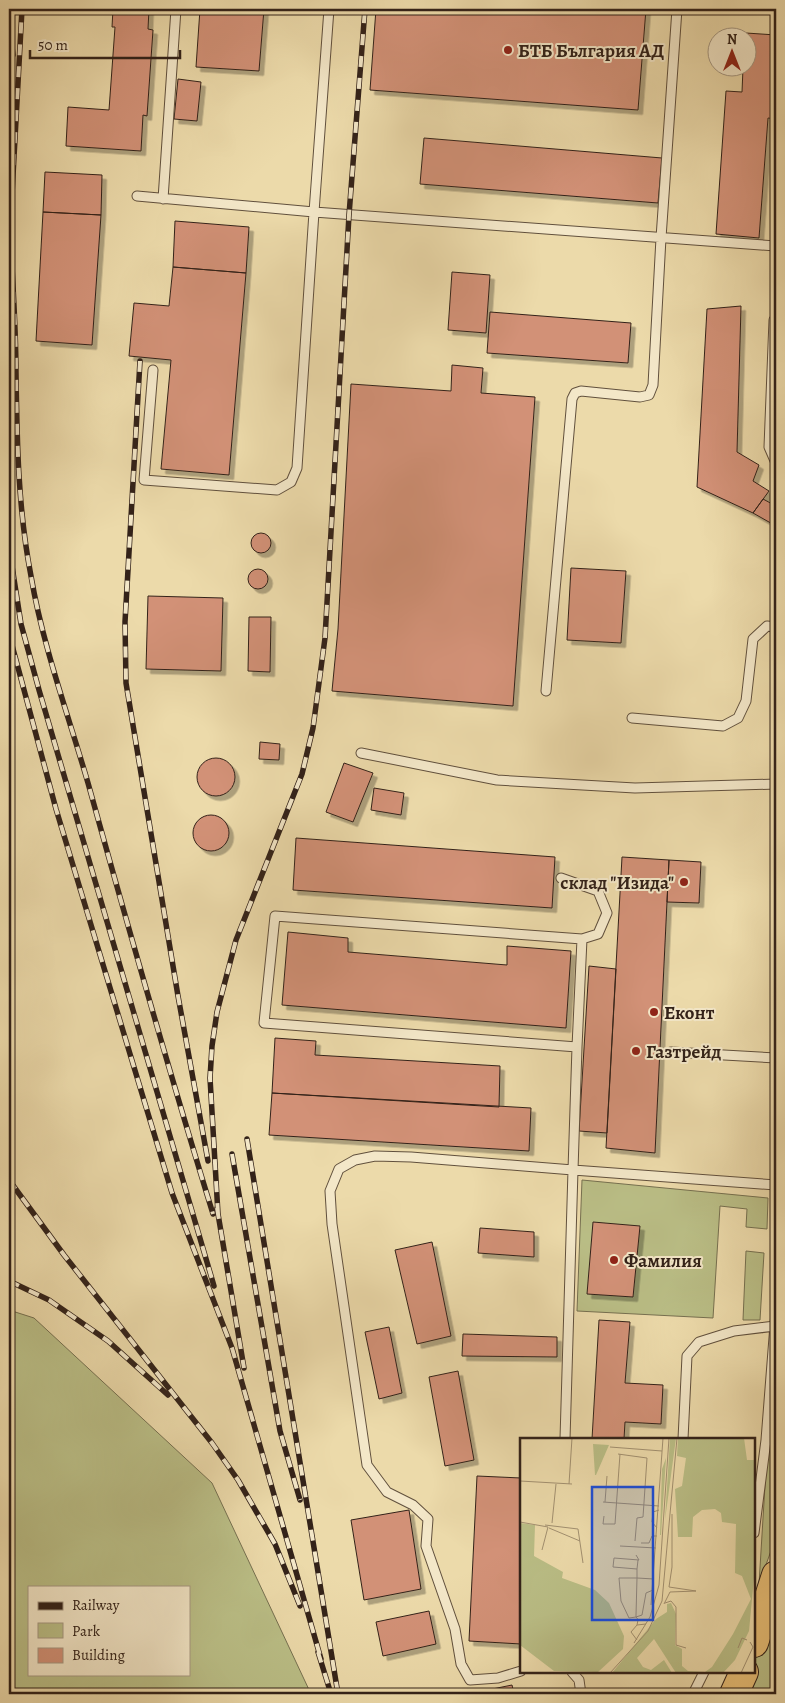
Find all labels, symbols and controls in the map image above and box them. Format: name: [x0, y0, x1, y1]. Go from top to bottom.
scale bar: [30, 28, 180, 60]
north arrow: [708, 28, 758, 78]
text: N: [727, 30, 737, 49]
text: 50 m: [38, 35, 68, 55]
place label: БТБ България АД: [518, 38, 664, 64]
marker: БТБ България АД: [502, 44, 514, 56]
place label: склад "Изида": [560, 870, 674, 896]
marker: склад "Изида": [678, 876, 690, 888]
place label: Еконт: [664, 1000, 715, 1026]
marker: Еконт: [648, 1006, 660, 1018]
place label: Газтрейд: [646, 1039, 721, 1065]
marker: Газтрейд: [630, 1045, 642, 1057]
place label: Фамилия: [624, 1248, 702, 1274]
marker: Фамилия: [608, 1254, 620, 1266]
inset map: [520, 1438, 755, 1673]
legend: [28, 1586, 190, 1676]
text: Railway: [72, 1595, 120, 1615]
text: Park: [72, 1621, 101, 1641]
text: Building: [72, 1645, 125, 1665]

